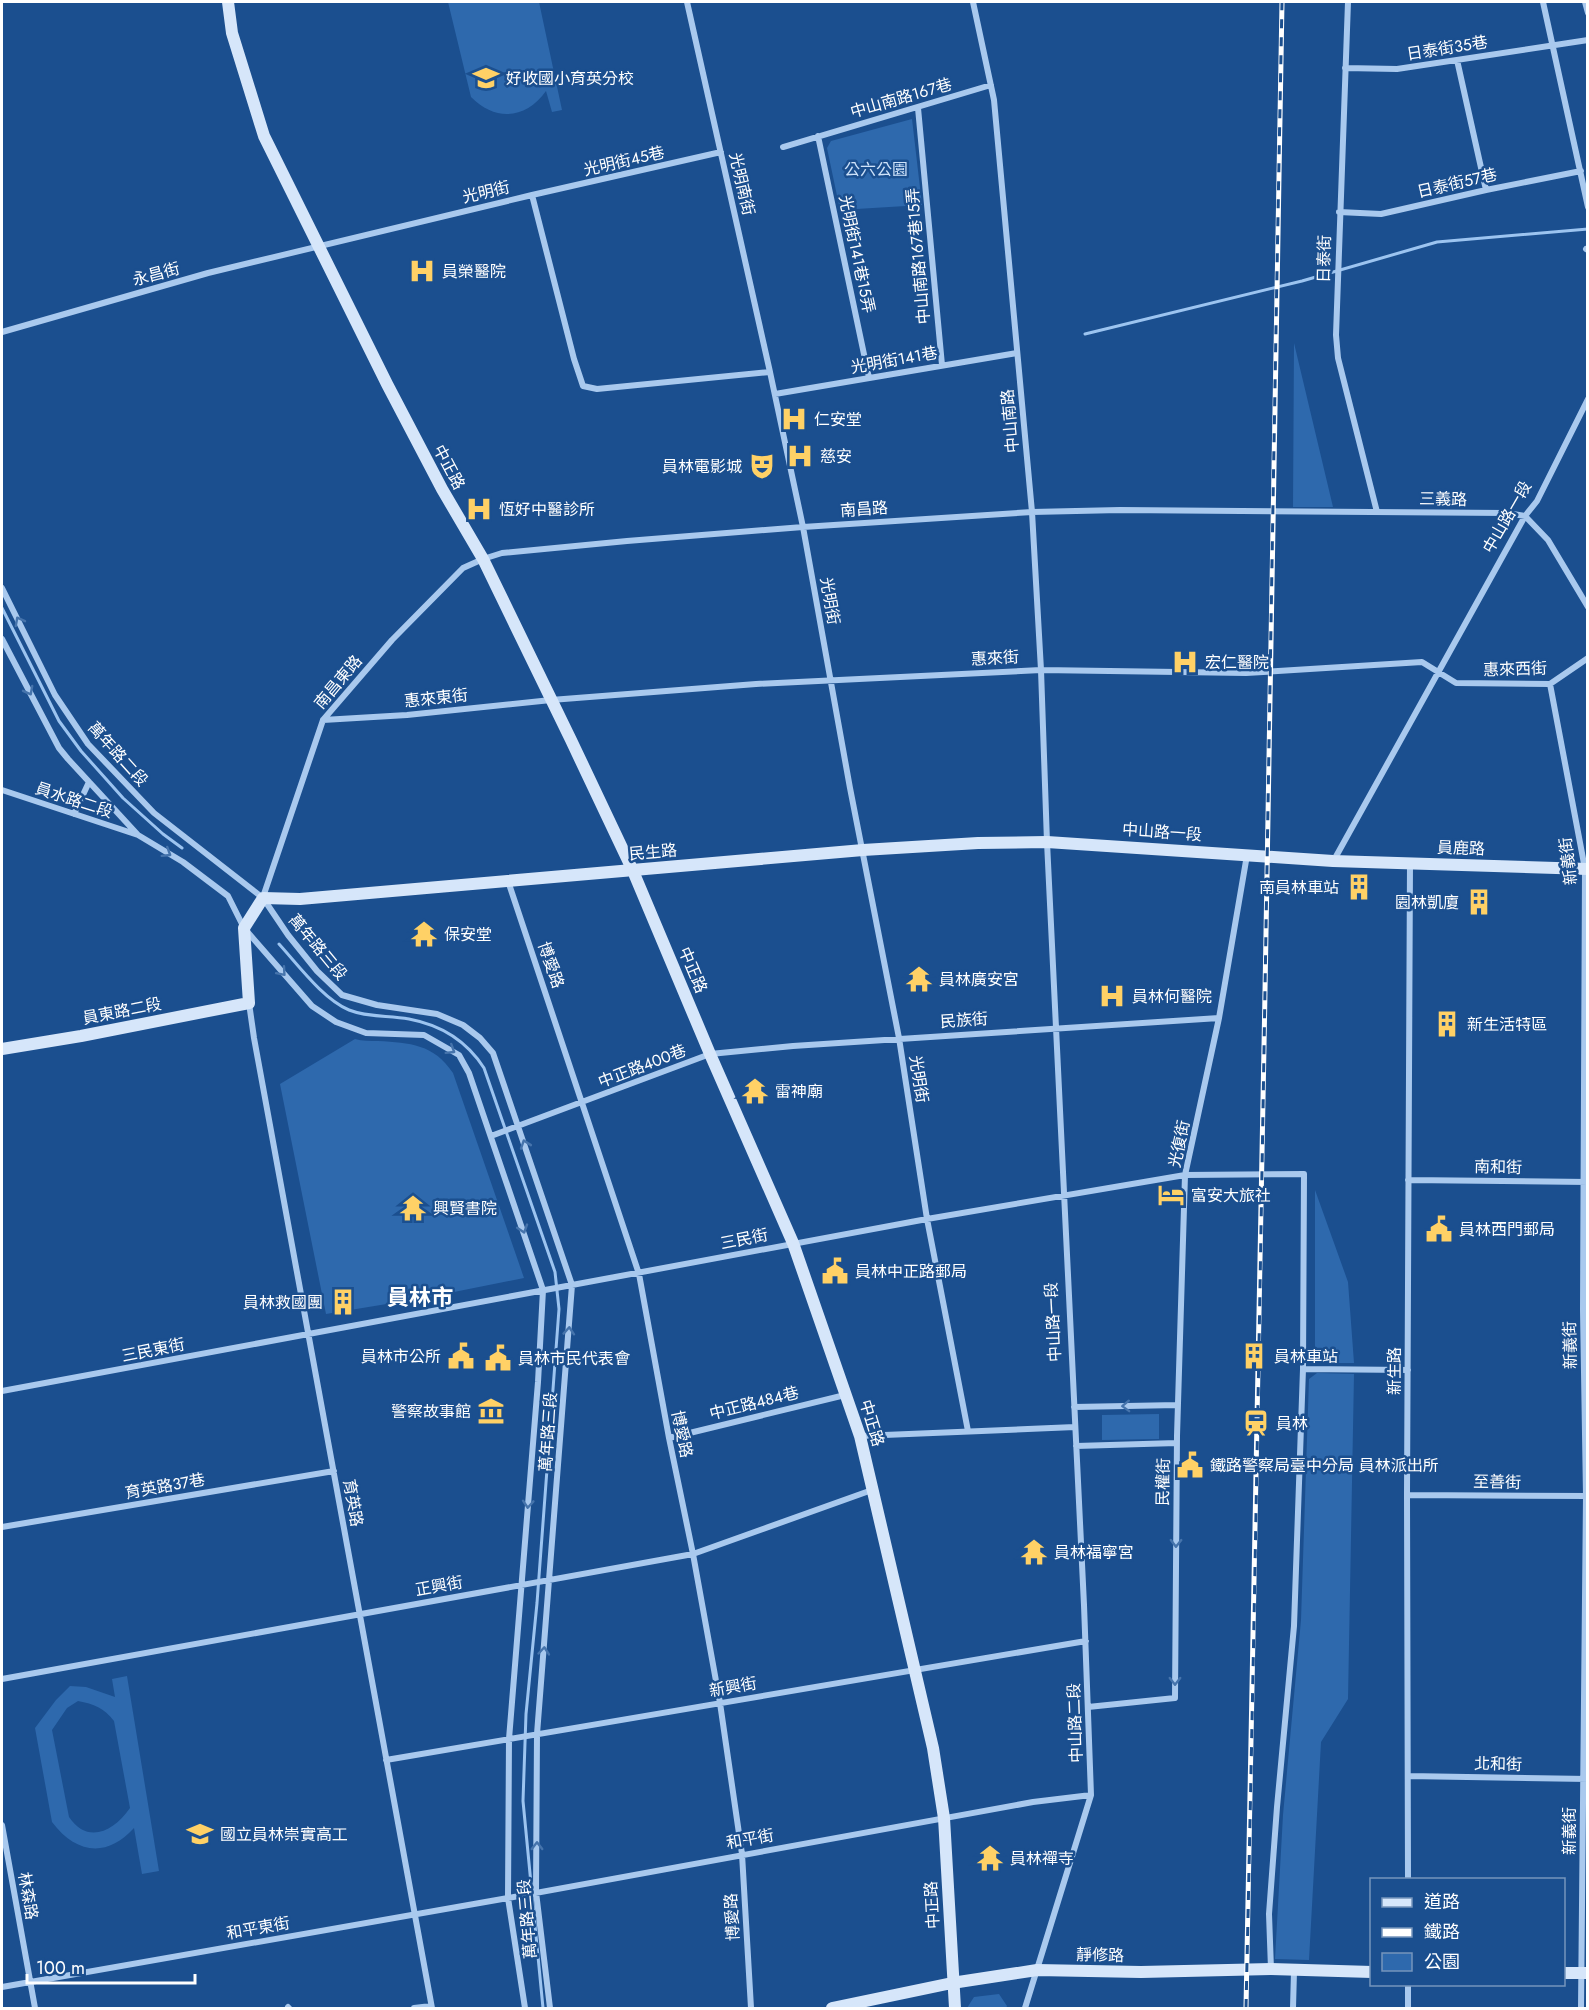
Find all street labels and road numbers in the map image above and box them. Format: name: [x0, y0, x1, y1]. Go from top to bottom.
street label: 日泰街35巷: [1405, 30, 1489, 66]
street label: 中山南路167巷: [847, 72, 955, 124]
street label: 光明街45巷: [581, 141, 667, 181]
street label: 光明南街: [724, 150, 760, 218]
street label: 日泰街57巷: [1415, 163, 1499, 203]
street label: 光明街: [460, 175, 512, 209]
street label: 中山南路167巷15弄: [901, 187, 935, 325]
street label: 光明街141巷15弄: [833, 193, 881, 315]
street label: 日泰街: [1312, 235, 1336, 283]
street label: 永昌街: [130, 257, 182, 291]
street label: 光明街141巷: [849, 341, 939, 379]
street label: 中山南路: [996, 388, 1024, 454]
street label: 中正路: [428, 440, 470, 494]
street label: 中山路一段: [1477, 477, 1537, 557]
street label: 三義路: [1419, 487, 1467, 511]
street label: 南昌路: [839, 496, 889, 522]
street label: 光明街: [815, 575, 845, 627]
street label: 惠來街: [970, 645, 1020, 671]
street label: 南昌東路: [309, 650, 367, 714]
street label: 惠來西街: [1483, 656, 1547, 682]
street label: 惠來東街: [403, 683, 469, 713]
street label: 萬年路二段: [83, 717, 153, 791]
street label: 員水路二段: [32, 777, 116, 823]
street label: 中山路一段: [1121, 818, 1203, 846]
street label: 員鹿路: [1437, 836, 1485, 860]
street label: 新義街: [1554, 836, 1582, 886]
street label: 民生路: [628, 838, 678, 866]
street label: 萬年路三段: [283, 909, 353, 985]
street label: 博愛路: [532, 939, 570, 991]
street label: 中正路: [673, 943, 713, 997]
street label: 員東路二段: [81, 992, 163, 1030]
street label: 民族街: [939, 1007, 989, 1033]
street label: 中正路400巷: [595, 1039, 689, 1093]
street label: 光明街: [904, 1053, 934, 1105]
street label: 光復街: [1163, 1118, 1195, 1170]
street label: 南和街: [1474, 1155, 1522, 1179]
street label: 三民街: [718, 1223, 770, 1255]
street label: 中山路一段: [1039, 1281, 1067, 1363]
street label: 新義街: [1558, 1321, 1582, 1369]
street label: 三民東街: [119, 1333, 187, 1367]
street label: 新生路: [1383, 1347, 1406, 1395]
street label: 中正路484巷: [707, 1381, 801, 1425]
street label: 萬年路三段: [534, 1391, 562, 1473]
street label: 中正路: [854, 1397, 890, 1449]
street label: 博愛路: [666, 1408, 698, 1460]
street label: 民權街: [1151, 1458, 1175, 1506]
street label: 育英路37巷: [123, 1468, 207, 1504]
street label: 至善街: [1473, 1470, 1521, 1494]
street label: 育英路: [338, 1477, 368, 1529]
street label: 正興街: [413, 1571, 465, 1601]
street label: 新興街: [707, 1672, 759, 1702]
street label: 中山路二段: [1062, 1683, 1088, 1763]
street label: 北和街: [1474, 1752, 1522, 1776]
street label: 新義街: [1558, 1807, 1581, 1855]
street label: 和平街: [724, 1824, 776, 1854]
street label: 林森路: [13, 1870, 43, 1922]
street label: 萬年路三段: [512, 1878, 542, 1960]
street label: 中正路: [919, 1880, 945, 1930]
street label: 博愛路: [719, 1892, 745, 1942]
street label: 和平東街: [224, 1911, 292, 1945]
street label: 靜修路: [1076, 1943, 1124, 1967]

